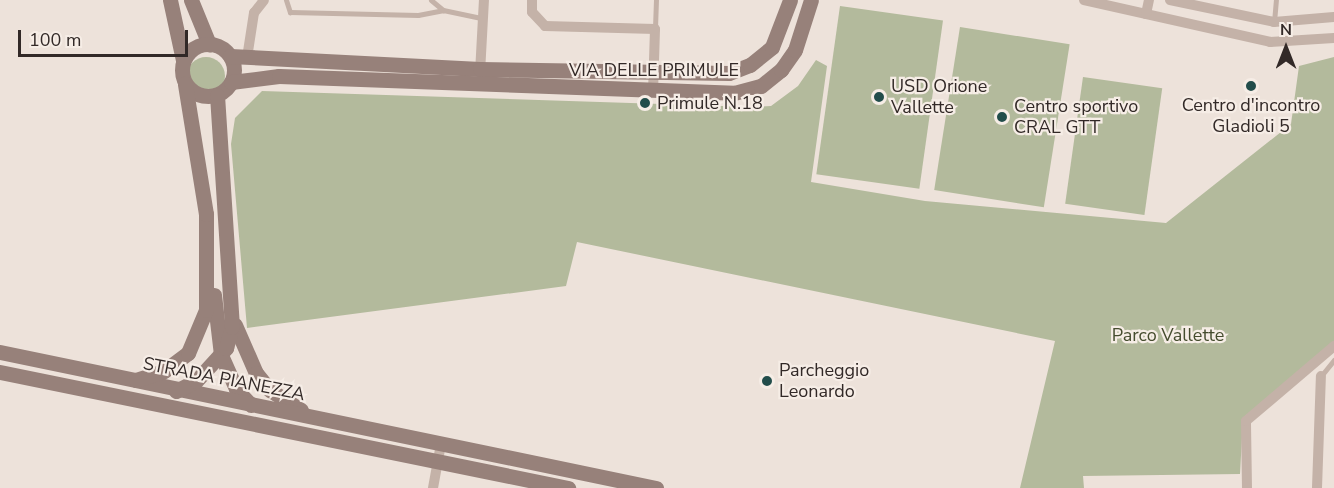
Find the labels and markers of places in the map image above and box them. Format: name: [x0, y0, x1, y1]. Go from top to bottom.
place label: USD Orione Vallette: [891, 76, 987, 118]
marker: Centro d'incontro Gladioli 5: [1244, 79, 1258, 93]
marker: USD Orione Vallette: [872, 90, 886, 104]
place label: Primule N.18: [657, 92, 763, 114]
place label: Centro d'incontro Gladioli 5: [1182, 95, 1320, 138]
marker: Primule N.18: [638, 96, 652, 110]
place label: Centro sportivo CRAL GTT: [1014, 96, 1138, 138]
marker: Centro sportivo CRAL GTT: [995, 110, 1009, 124]
place label: Parcheggio Leonardo: [779, 360, 869, 403]
marker: Parcheggio Leonardo: [760, 374, 774, 388]

